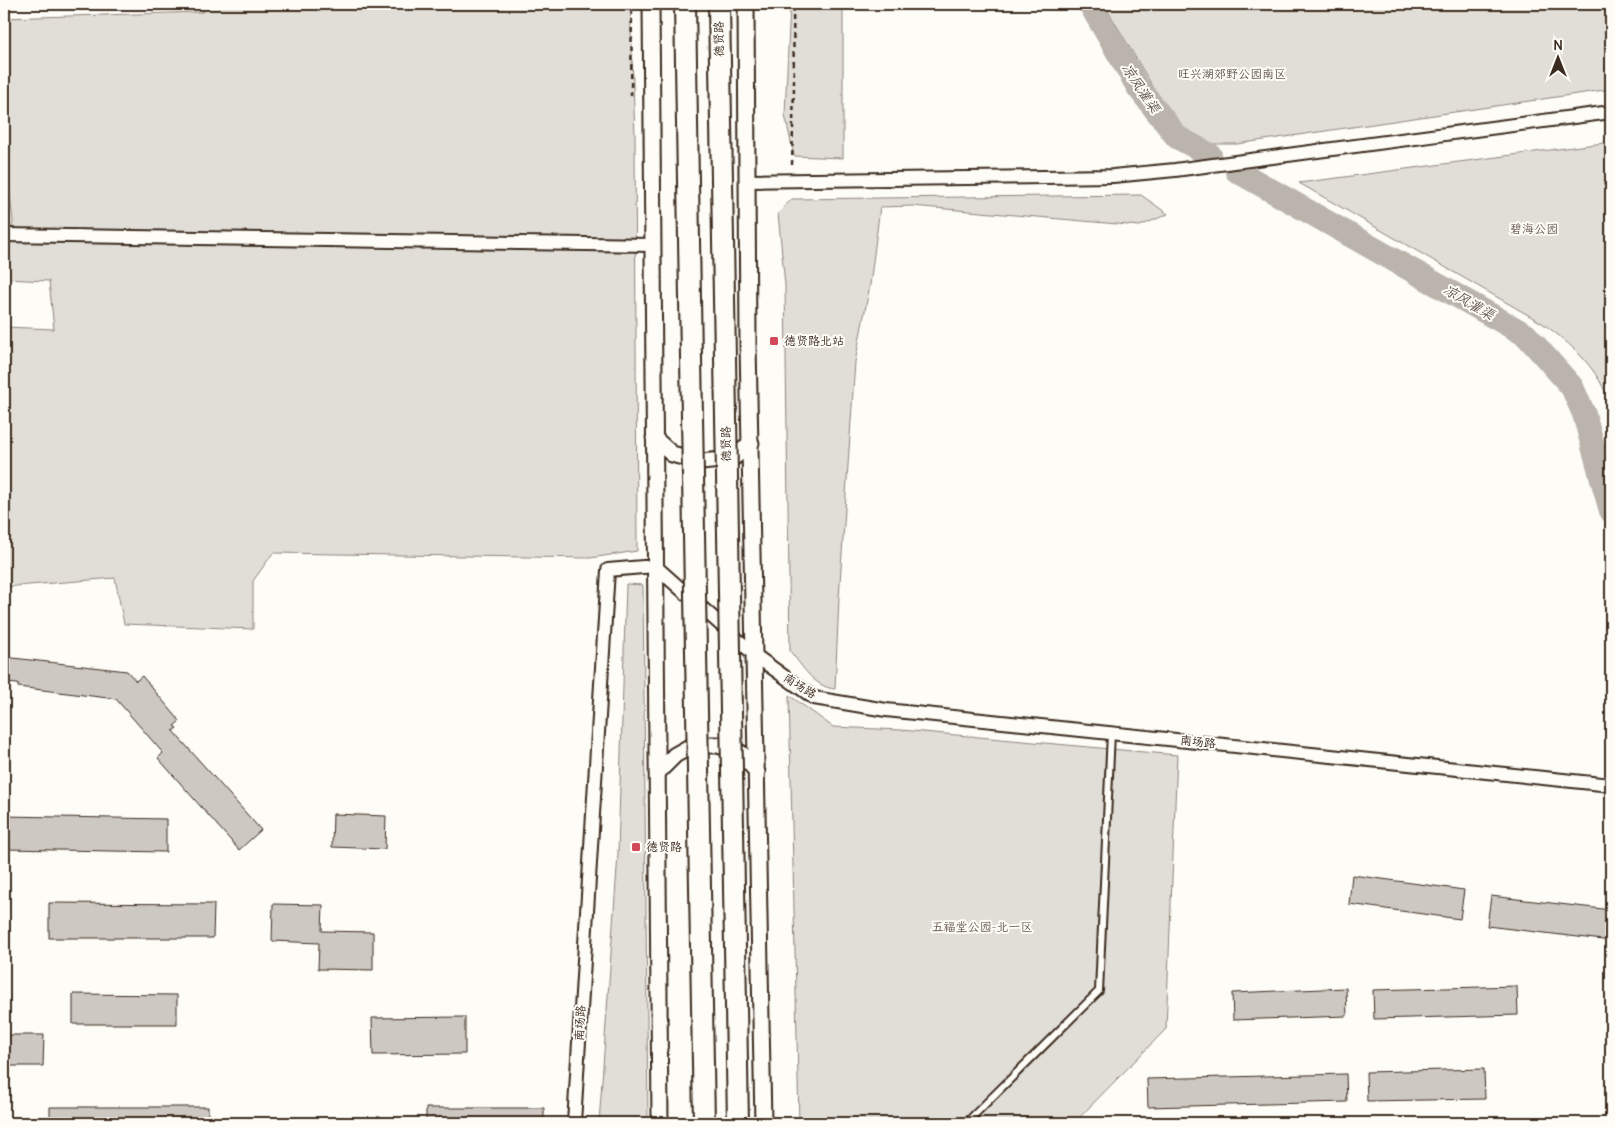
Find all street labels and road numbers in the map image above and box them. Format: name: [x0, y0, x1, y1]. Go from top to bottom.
street label: 德贤路: [711, 21, 726, 57]
street label: 德贤路: [718, 426, 733, 462]
street label: 南场路: [781, 670, 820, 701]
street label: 南场路: [1179, 732, 1217, 751]
street label: 南场路: [571, 1005, 588, 1041]

